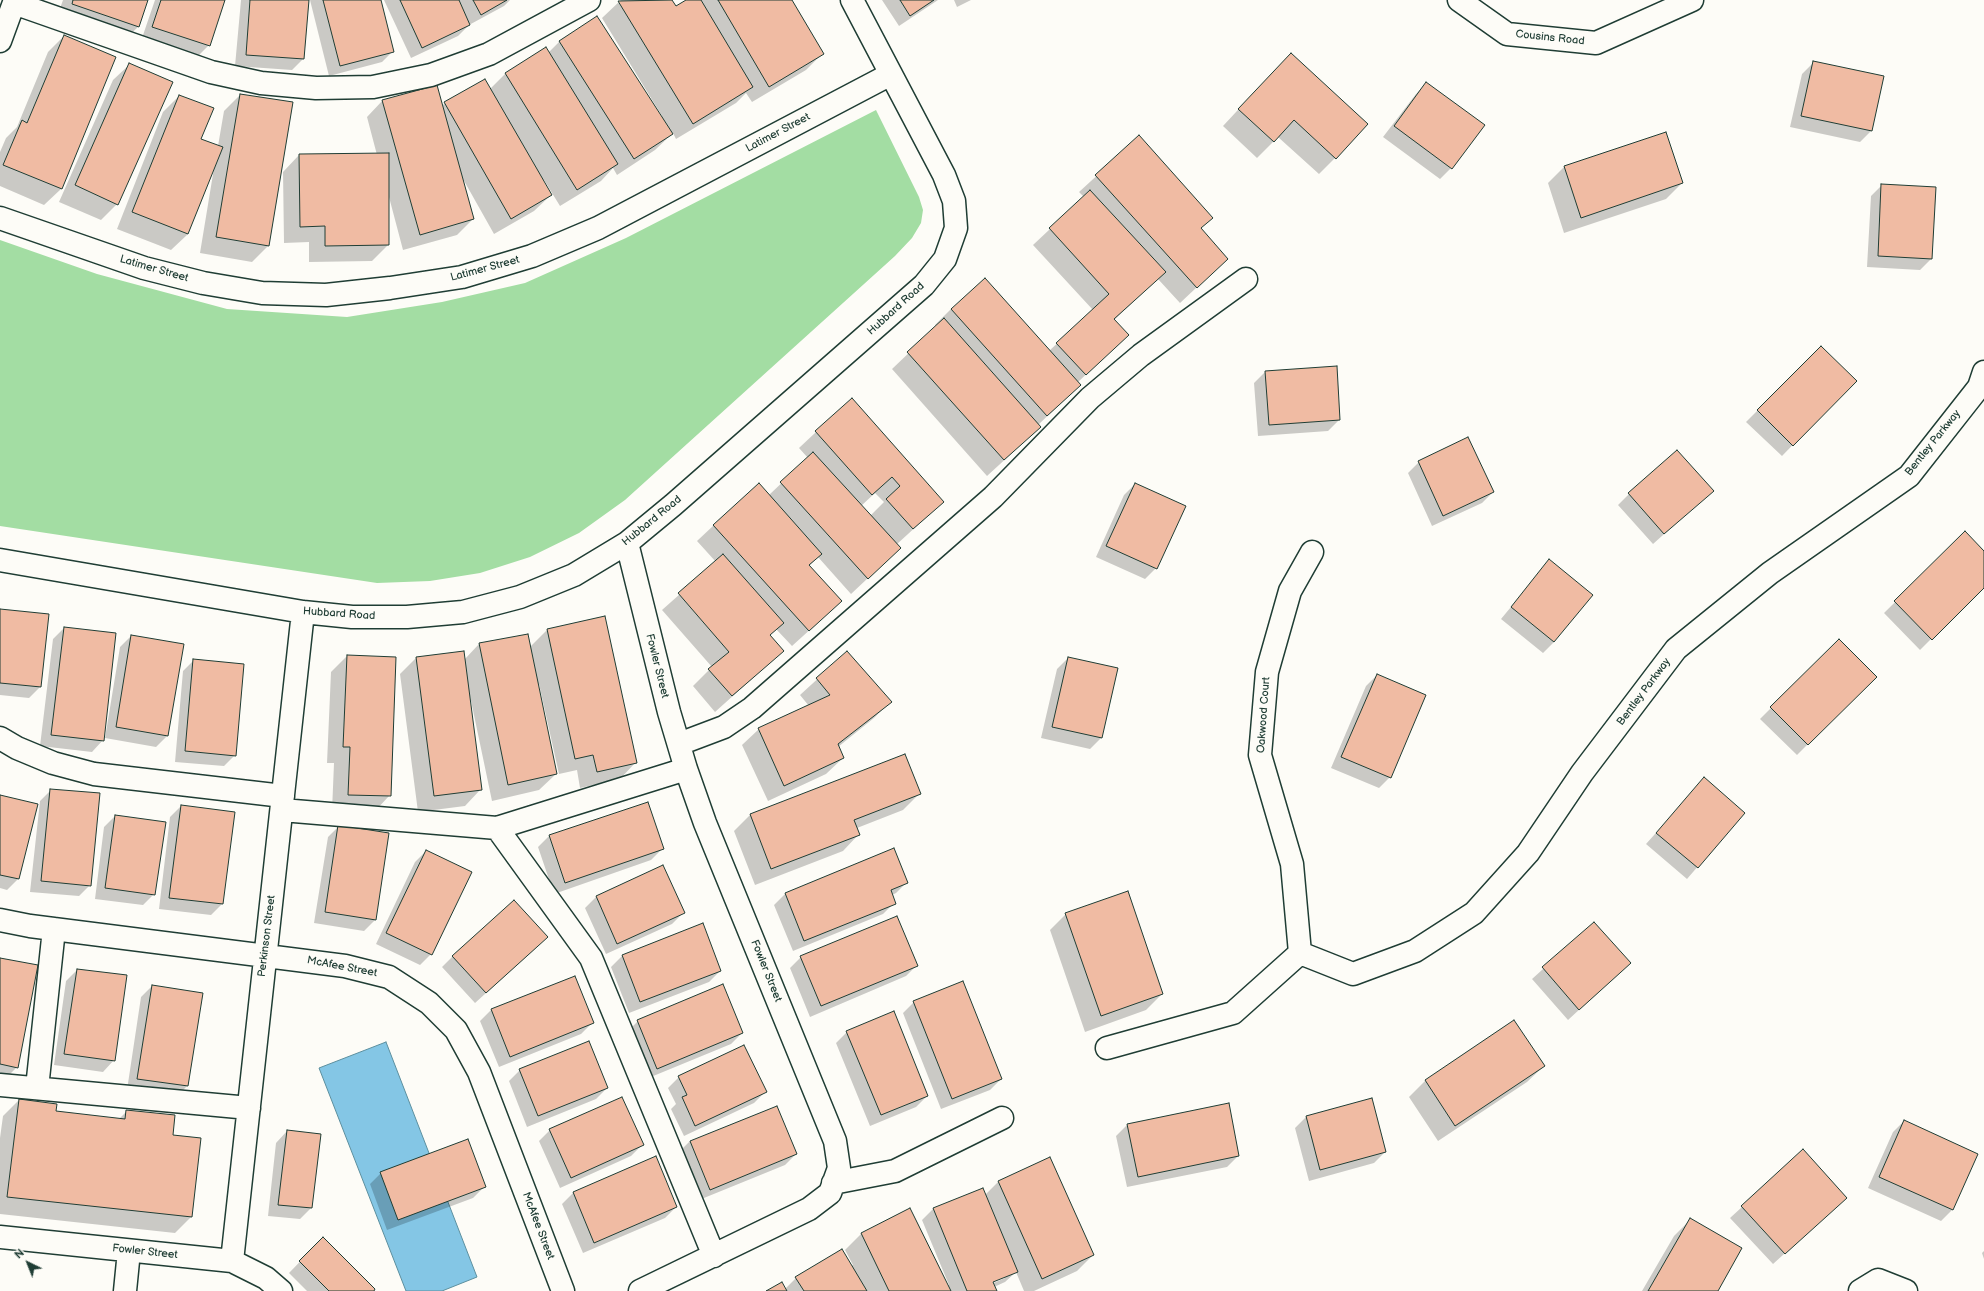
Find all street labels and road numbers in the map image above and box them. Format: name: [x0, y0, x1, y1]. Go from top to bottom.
street label: Cousins Road: [1515, 28, 1585, 48]
street label: Latimer Street: [744, 111, 812, 155]
street label: Latimer Street: [118, 253, 190, 285]
street label: Latimer Street: [449, 253, 521, 285]
street label: Hubbard Road: [865, 280, 927, 338]
street label: Bentley Parkway: [1902, 407, 1964, 479]
street label: Hubbard Road: [620, 493, 684, 549]
street label: Hubbard Road: [302, 605, 376, 623]
street label: Fowler Street: [643, 632, 671, 700]
street label: Bentley Parkway: [1614, 656, 1674, 728]
street label: Oakwood Court: [1255, 676, 1273, 754]
street label: Perkinson Street: [255, 894, 279, 978]
street label: Fowler Street: [748, 938, 784, 1004]
street label: McAfee Street: [306, 954, 378, 980]
street label: McAfee Street: [519, 1190, 557, 1262]
street label: Fowler Street: [112, 1242, 178, 1262]

